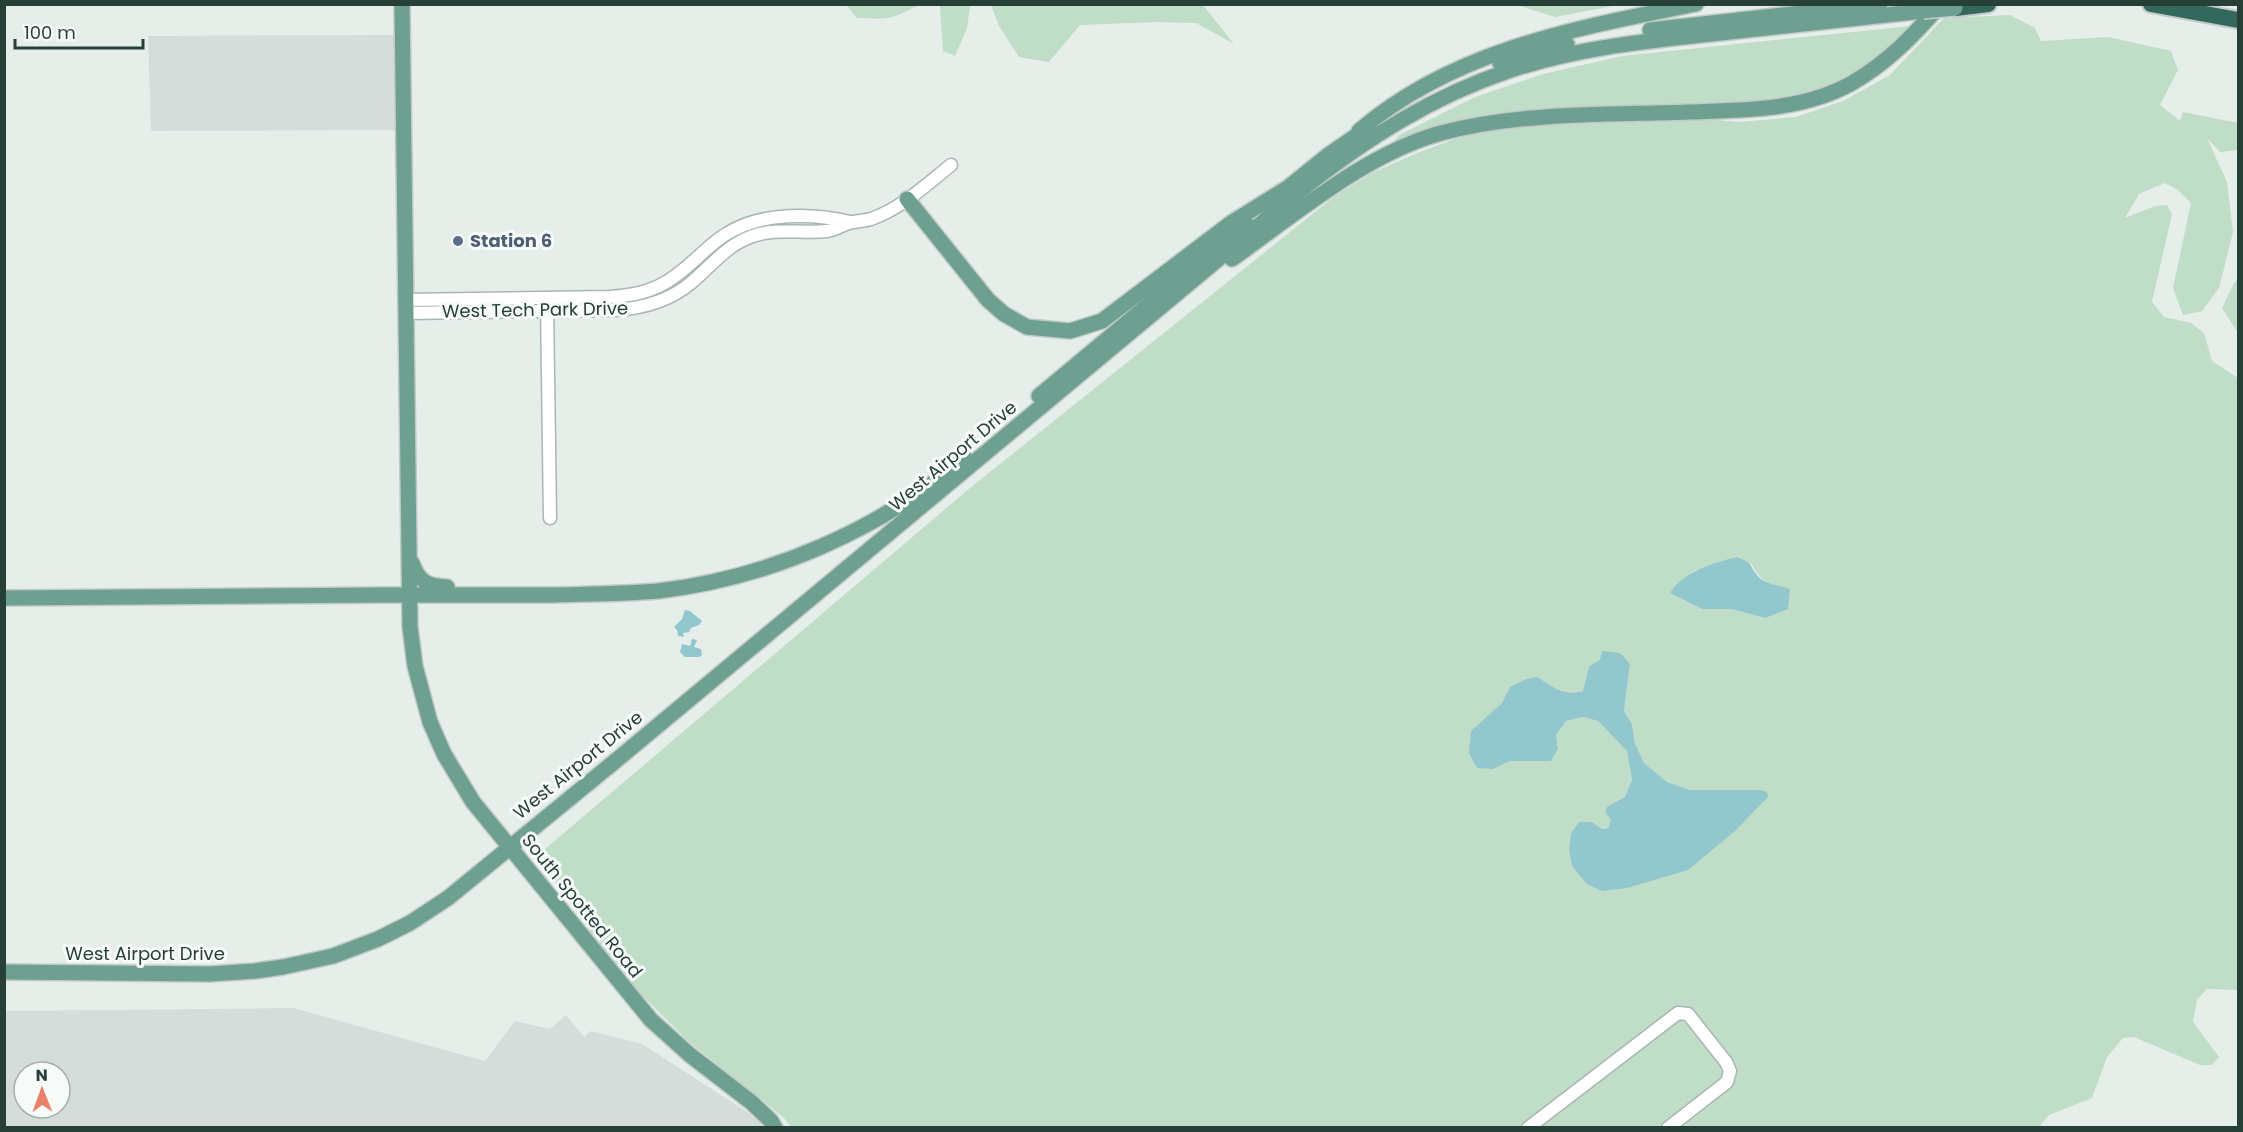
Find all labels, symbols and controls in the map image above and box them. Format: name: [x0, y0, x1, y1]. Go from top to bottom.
scale bar: [15, 12, 142, 50]
text: 100 m: [24, 20, 76, 45]
place label: Station 6: [470, 228, 552, 253]
marker: Station 6: [451, 234, 465, 248]
street label: West Tech Park Drive: [442, 295, 628, 324]
street label: West Airport Drive: [883, 395, 1022, 517]
street label: West Airport Drive: [508, 705, 648, 825]
street label: South Spotted Road: [516, 828, 648, 983]
street label: West Airport Drive: [65, 941, 225, 966]
north arrow: [12, 1060, 72, 1120]
text: N: [36, 1064, 48, 1087]

